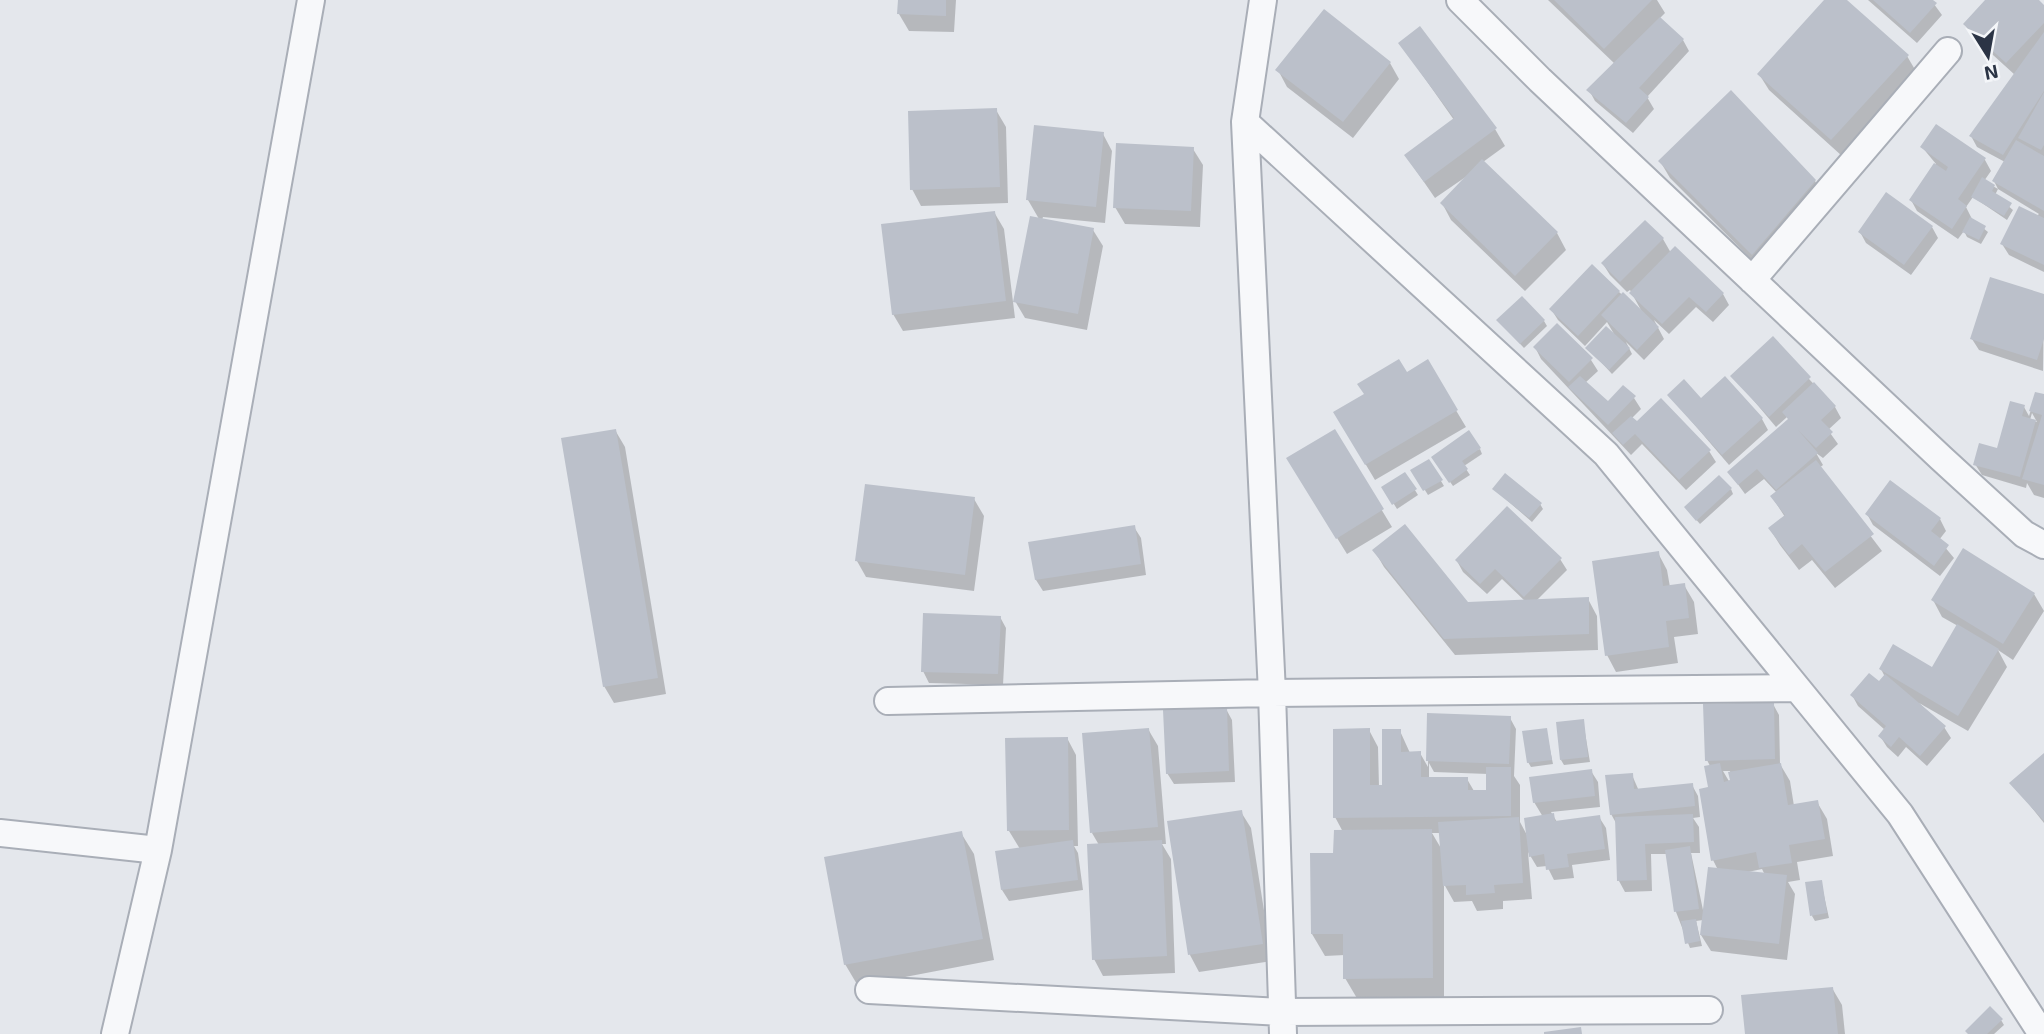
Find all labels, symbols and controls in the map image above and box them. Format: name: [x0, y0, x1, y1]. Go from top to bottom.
north arrow: [1953, 21, 2023, 91]
text: N: [1982, 61, 2000, 86]

